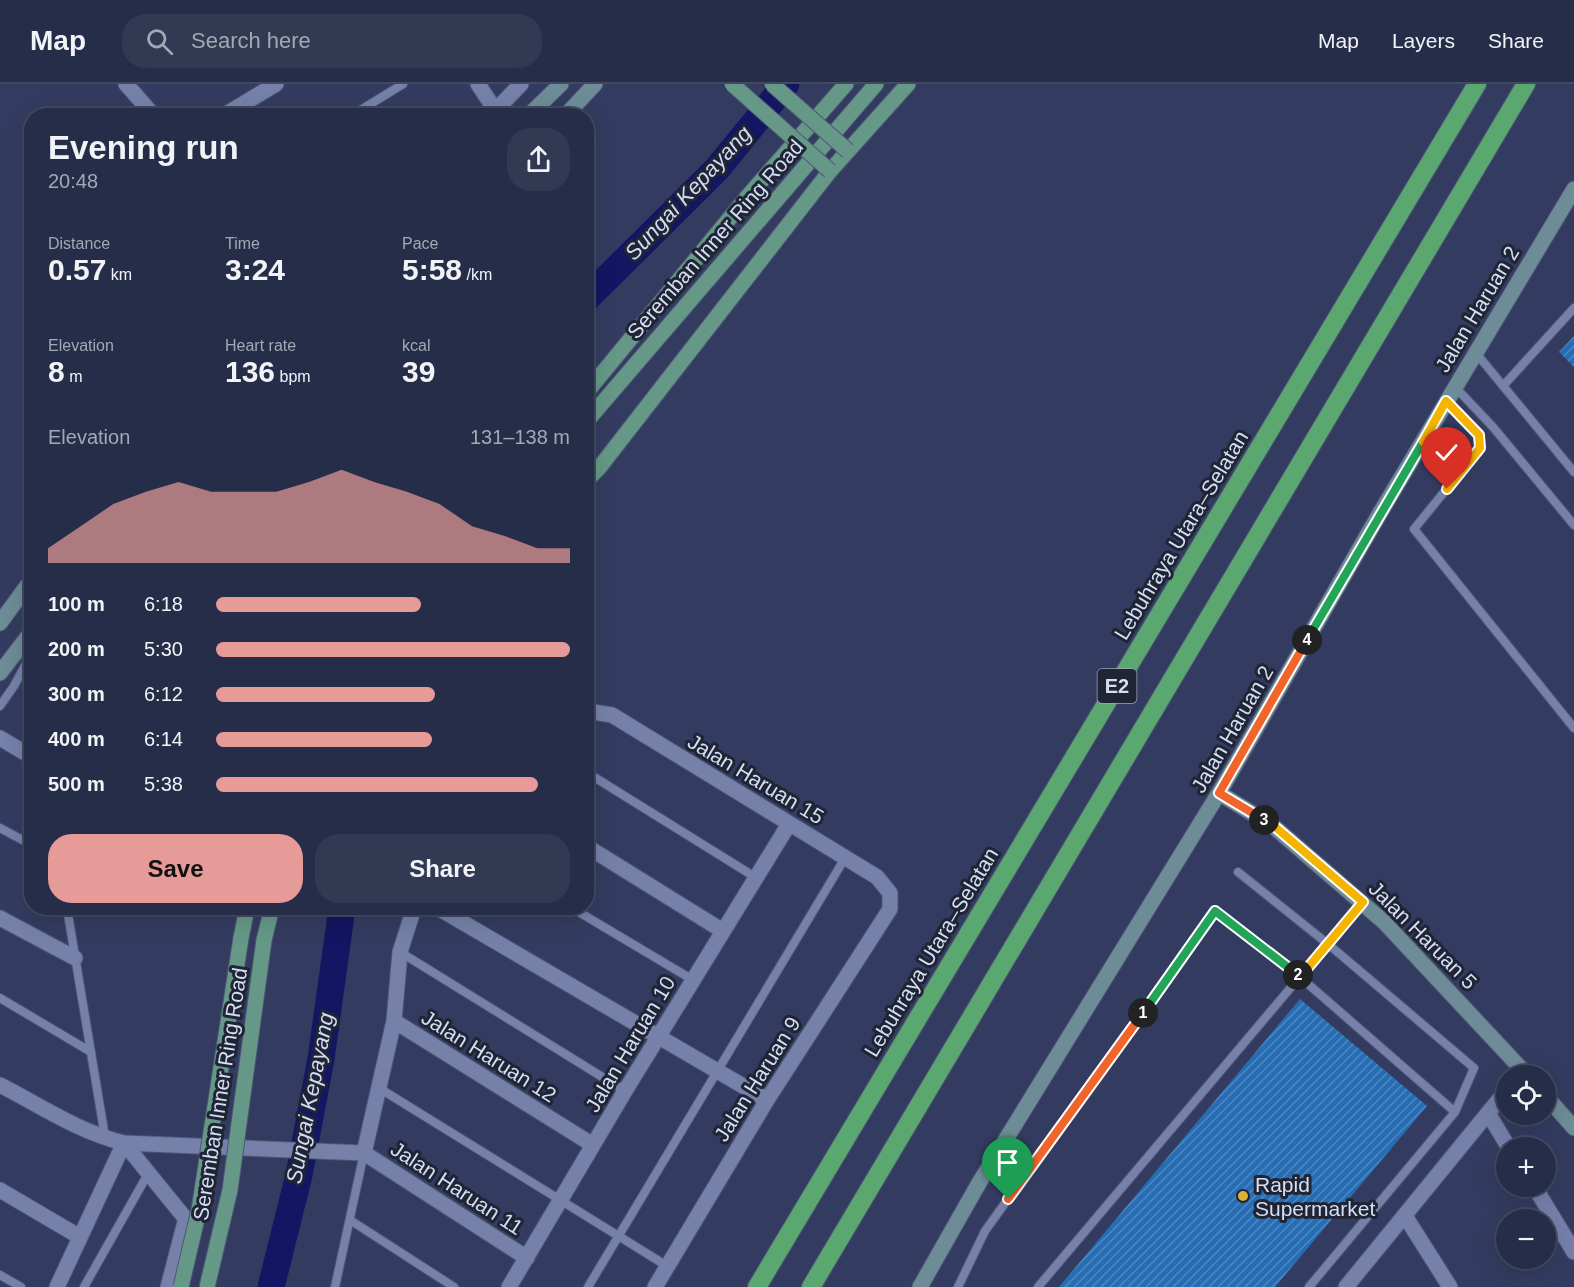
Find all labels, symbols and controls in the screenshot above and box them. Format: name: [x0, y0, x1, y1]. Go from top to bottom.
search box: [122, 14, 542, 68]
text: Map: [30, 25, 86, 56]
icon: search: [143, 25, 176, 58]
text: Search here: [191, 28, 311, 53]
text: Map: [1318, 29, 1359, 52]
text: Layers: [1392, 29, 1455, 52]
text: Share: [1488, 29, 1544, 52]
water label: Sungai Kepayang: [620, 120, 757, 265]
button: share: [507, 128, 570, 191]
text: Evening run: [48, 129, 239, 166]
street label: Seremban Inner Ring Road: [622, 135, 808, 343]
text: 20:48: [48, 170, 98, 192]
text: Distance: [48, 235, 110, 252]
text: Time: [225, 235, 260, 252]
text: Pace: [402, 235, 438, 252]
street label: Jalan Haruan 2: [1430, 242, 1524, 376]
text: 0.57: [48, 253, 106, 286]
text: 3:24: [225, 253, 285, 286]
text: 5:58: [402, 253, 462, 286]
text: km: [106, 266, 132, 283]
text: /km: [462, 266, 492, 283]
text: Elevation: [48, 337, 114, 354]
text: Heart rate: [225, 337, 296, 354]
text: kcal: [402, 337, 430, 354]
text: 8: [48, 355, 65, 388]
text: 136: [225, 355, 275, 388]
text: 39: [402, 355, 435, 388]
text: m: [65, 368, 82, 385]
text: bpm: [275, 368, 311, 385]
text: Elevation: [48, 426, 130, 448]
text: 131–138 m: [470, 426, 570, 448]
street label: Lebuhraya Utara–Selatan: [1110, 426, 1252, 644]
pin: [1421, 427, 1472, 489]
icon: check: [1430, 436, 1463, 469]
text: 100 m: [48, 593, 105, 615]
text: 6:18: [144, 593, 183, 615]
pin: 4: [1292, 625, 1322, 655]
text: 4: [1303, 631, 1311, 648]
text: 200 m: [48, 638, 105, 660]
text: 5:30: [144, 638, 183, 660]
street label: Jalan Haruan 2: [1186, 662, 1278, 796]
road number: E2: [1098, 669, 1136, 703]
text: 300 m: [48, 683, 105, 705]
text: 6:12: [144, 683, 183, 705]
text: 400 m: [48, 728, 105, 750]
text: 6:14: [144, 728, 183, 750]
street label: Jalan Haruan 15: [684, 729, 828, 829]
text: 500 m: [48, 773, 105, 795]
text: 5:38: [144, 773, 183, 795]
pin: 3: [1249, 805, 1279, 835]
text: 3: [1260, 811, 1268, 828]
button: Save: [48, 834, 303, 903]
button: Share: [315, 834, 570, 903]
street label: Lebuhraya Utara–Selatan: [860, 843, 1002, 1061]
street label: Jalan Haruan 5: [1365, 877, 1481, 993]
pin: 2: [1283, 960, 1313, 990]
street label: Seremban Inner Ring Road: [189, 966, 251, 1222]
text: 2: [1294, 966, 1302, 983]
street label: Jalan Haruan 10: [580, 972, 680, 1116]
pin: 1: [1128, 998, 1158, 1028]
text: 1: [1139, 1004, 1147, 1021]
street label: Jalan Haruan 12: [418, 1005, 560, 1107]
water label: Sungai Kepayang: [281, 1010, 339, 1186]
street label: Jalan Haruan 9: [710, 1013, 804, 1145]
map controls: [1496, 1065, 1556, 1269]
button: locate: [1496, 1065, 1556, 1125]
street label: Jalan Haruan 11: [387, 1137, 527, 1239]
pin: [982, 1137, 1033, 1199]
button: +: [1496, 1137, 1556, 1197]
icon: arrive: [991, 1146, 1024, 1179]
place label: Rapid Supermarket: [1255, 1173, 1375, 1220]
marker: Rapid Supermarket: [1236, 1189, 1250, 1203]
button: −: [1496, 1209, 1556, 1269]

